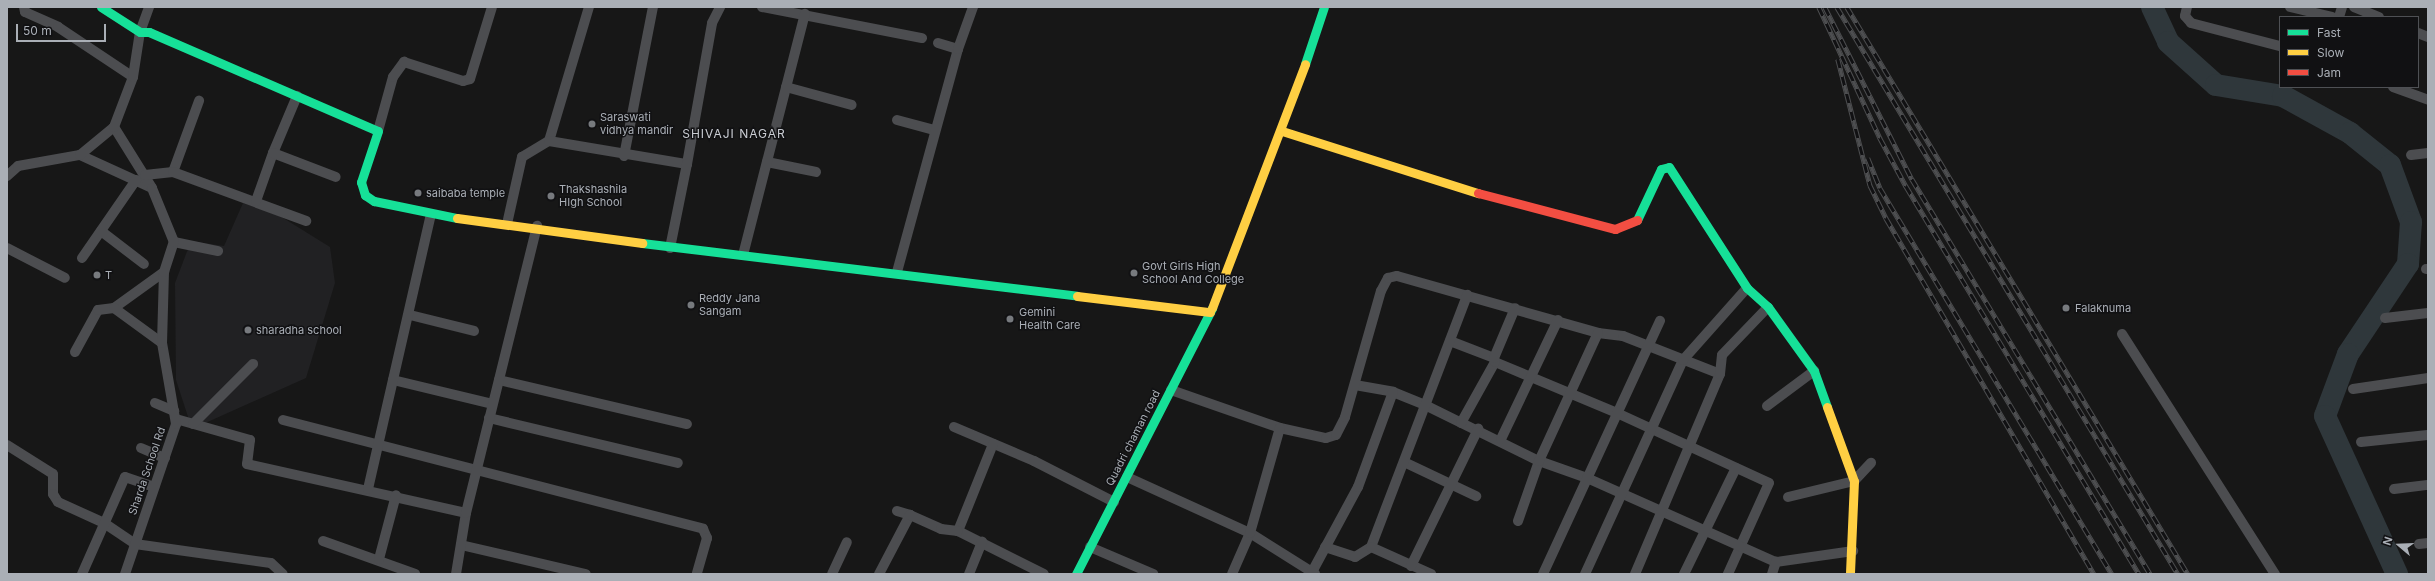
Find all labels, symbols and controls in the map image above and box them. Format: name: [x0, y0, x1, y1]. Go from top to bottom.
scale bar: [18, 16, 108, 42]
legend: [2279, 16, 2419, 88]
text: 50 m: [23, 23, 52, 38]
text: Fast: [2317, 25, 2341, 40]
text: Slow: [2317, 45, 2344, 60]
text: Jam: [2317, 65, 2341, 80]
place label: Saraswati vidhya mandir: [600, 111, 673, 137]
marker: Saraswati vidhya mandir: [587, 119, 597, 129]
district label: SHIVAJI NAGAR: [682, 127, 786, 141]
place label: Thakshashila HIgh School: [559, 183, 627, 209]
place label: saibaba temple: [426, 186, 505, 200]
marker: saibaba temple: [413, 188, 423, 198]
marker: Thakshashila HIgh School: [546, 191, 556, 201]
place label: Govt Girls High School And College: [1142, 260, 1244, 286]
place label: T: [105, 268, 112, 282]
marker: Govt Girls High School And College: [1129, 268, 1139, 278]
marker: T: [92, 270, 102, 280]
place label: Reddy Jana Sangam: [699, 292, 760, 318]
marker: Reddy Jana Sangam: [686, 300, 696, 310]
place label: Falaknuma: [2075, 301, 2131, 315]
marker: Falaknuma: [2060, 302, 2072, 314]
place label: Gemini Health Care: [1019, 306, 1080, 332]
marker: Gemini Health Care: [1004, 313, 1016, 325]
place label: sharadha school: [256, 323, 342, 337]
marker: sharadha school: [243, 325, 253, 335]
street label: Quadri chaman road: [1103, 388, 1163, 488]
street label: Sharda School Rd: [126, 425, 168, 517]
north arrow: [2379, 525, 2419, 565]
text: N: [2380, 535, 2396, 547]

